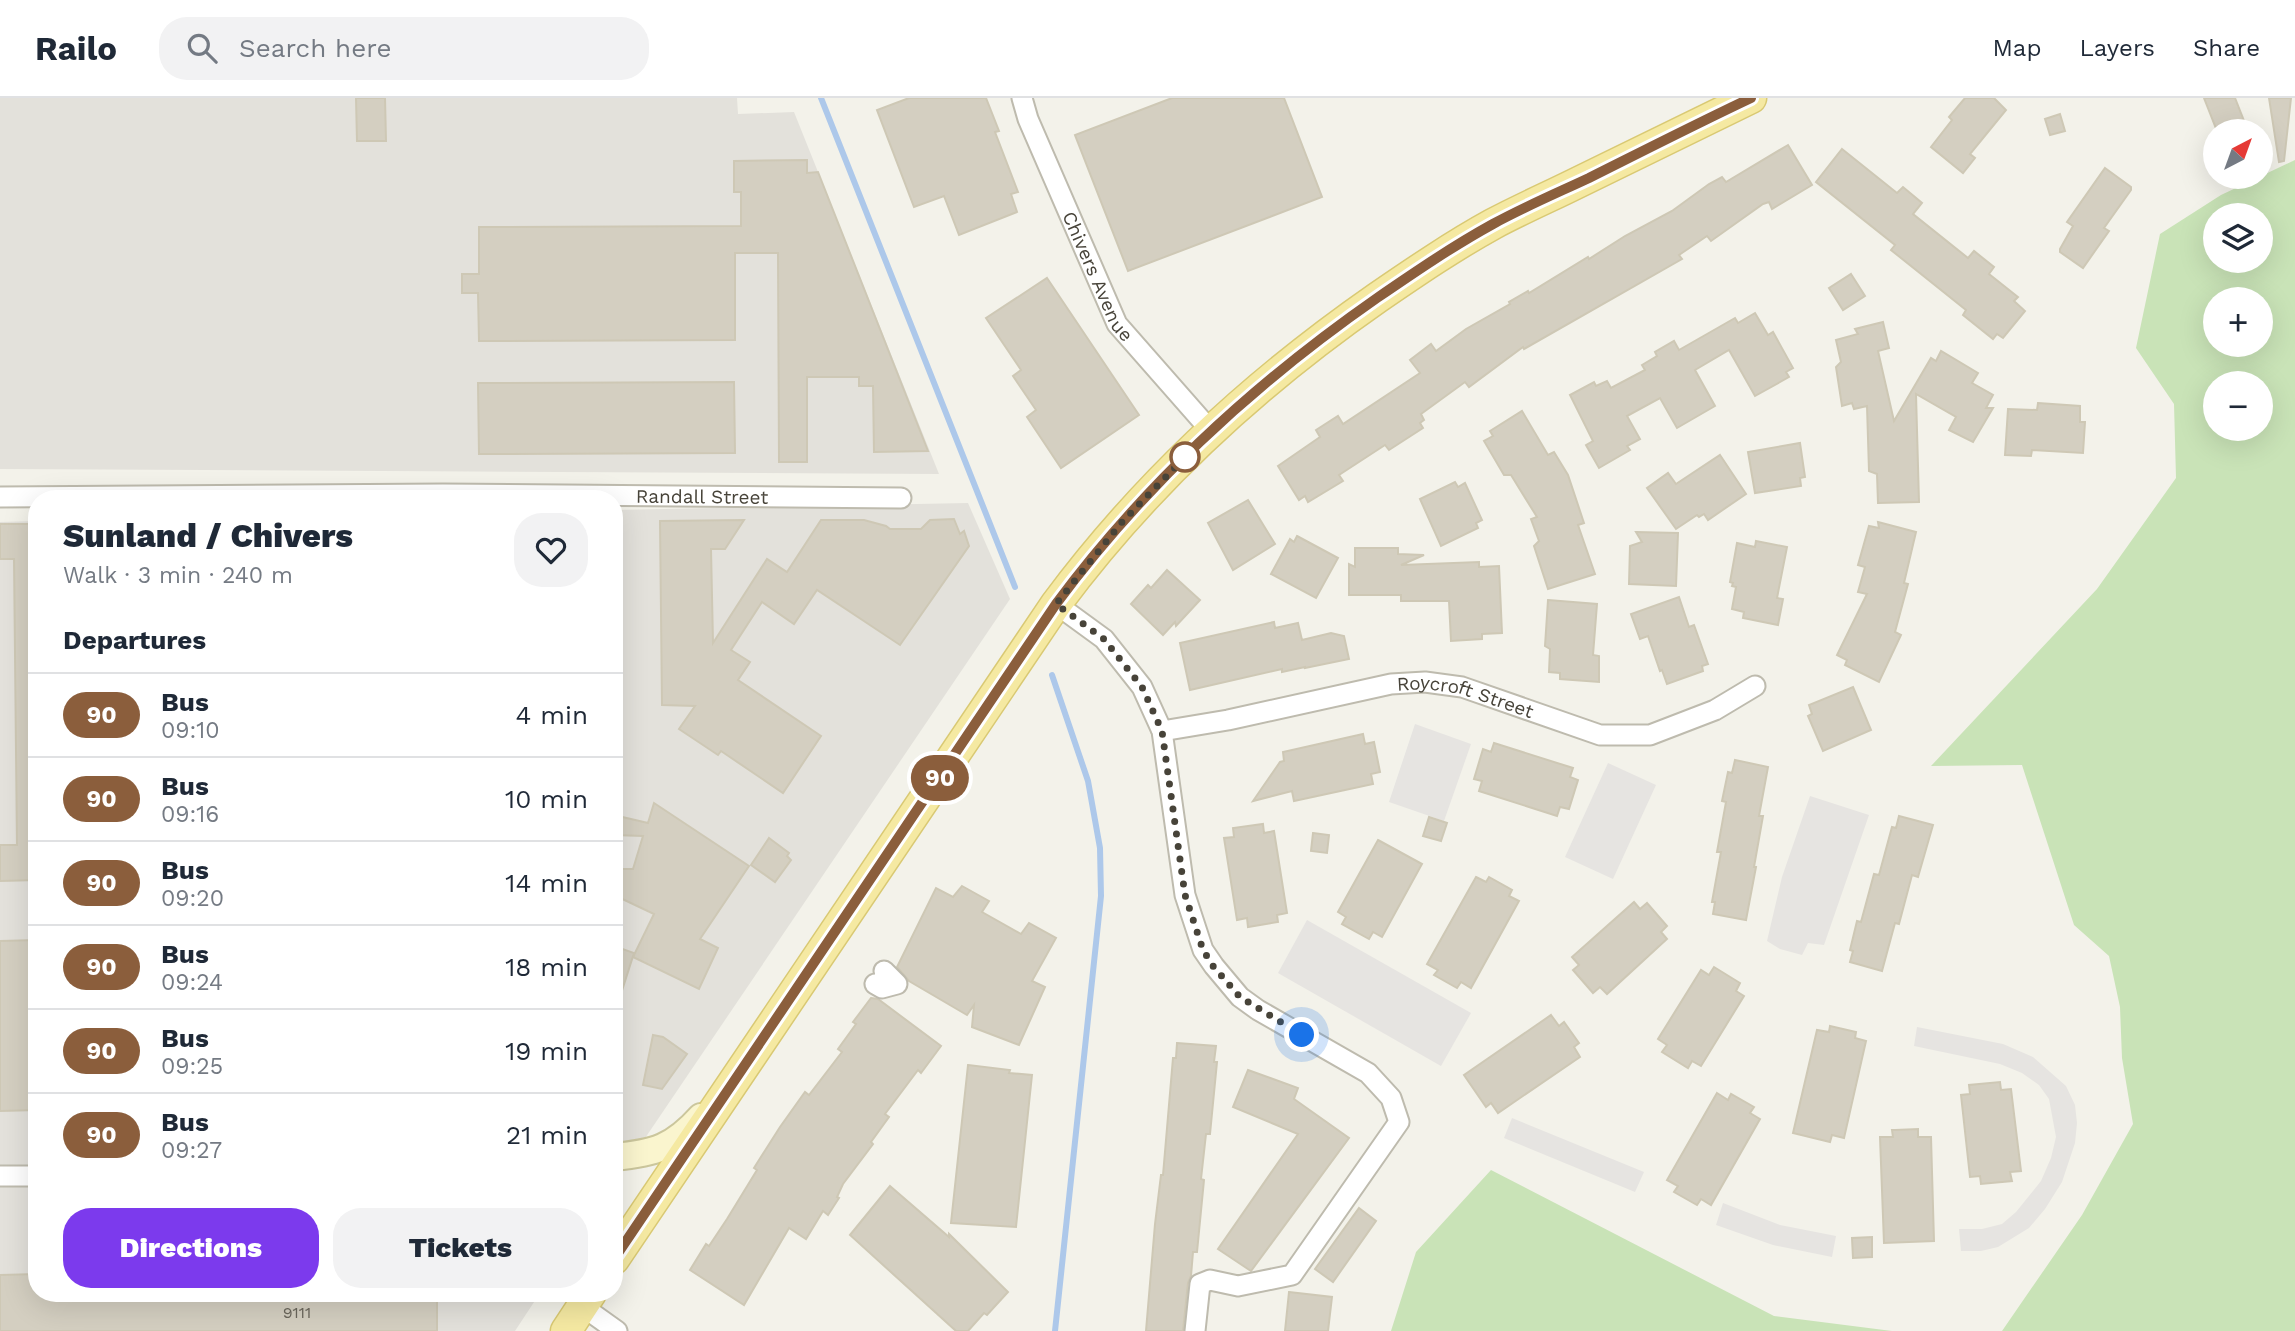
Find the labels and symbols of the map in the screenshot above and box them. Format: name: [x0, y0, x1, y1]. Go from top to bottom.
north arrow: [2203, 119, 2273, 189]
street label: Chivers Avenue: [1058, 208, 1138, 346]
unlabelled marker: [1170, 442, 1200, 472]
street label: Randall Street: [636, 484, 768, 508]
street label: Roycroft Street: [1396, 670, 1537, 723]
line badge: 90: [908, 755, 972, 801]
your location: [1284, 1017, 1319, 1052]
house number: 9111: [283, 1303, 311, 1322]

